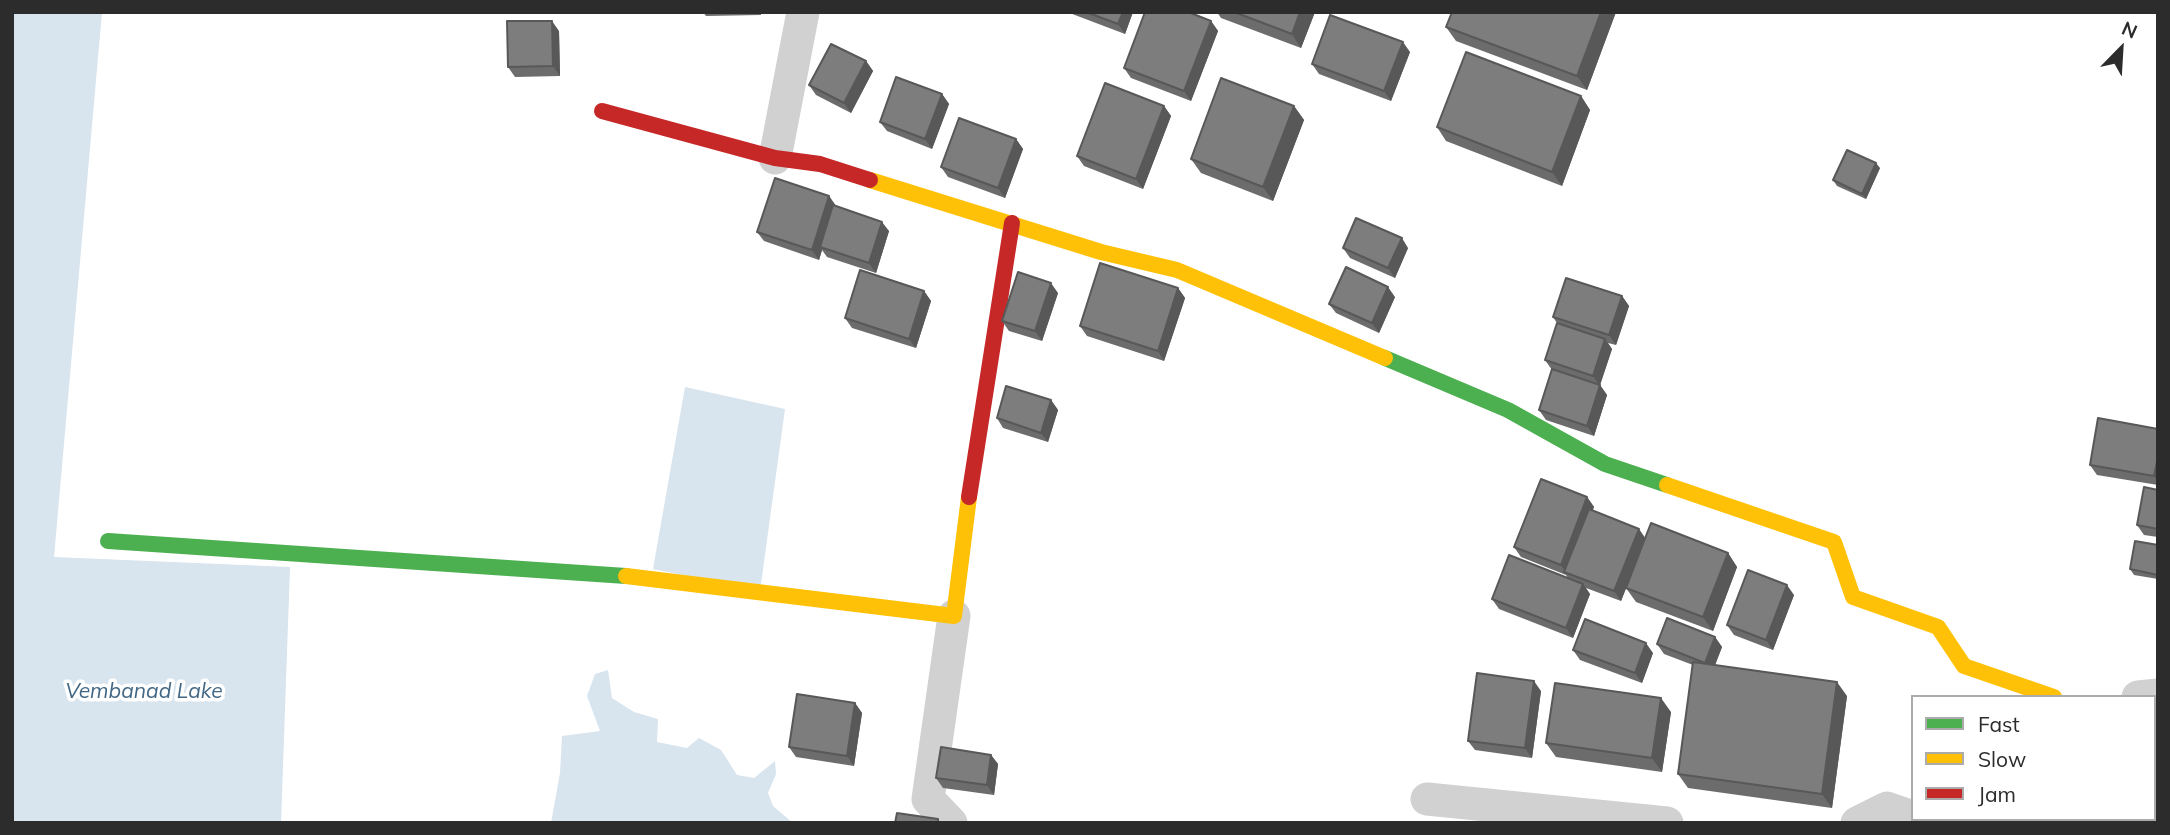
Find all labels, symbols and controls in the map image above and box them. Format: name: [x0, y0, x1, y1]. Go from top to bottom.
north arrow: [2086, 14, 2156, 84]
text: N: [2118, 16, 2141, 44]
water label: Vembanad Lake: [65, 679, 223, 705]
legend: [1911, 695, 2156, 821]
text: Fast: [1978, 711, 2020, 737]
text: Slow: [1978, 746, 2026, 772]
text: Jam: [1978, 781, 2016, 807]

